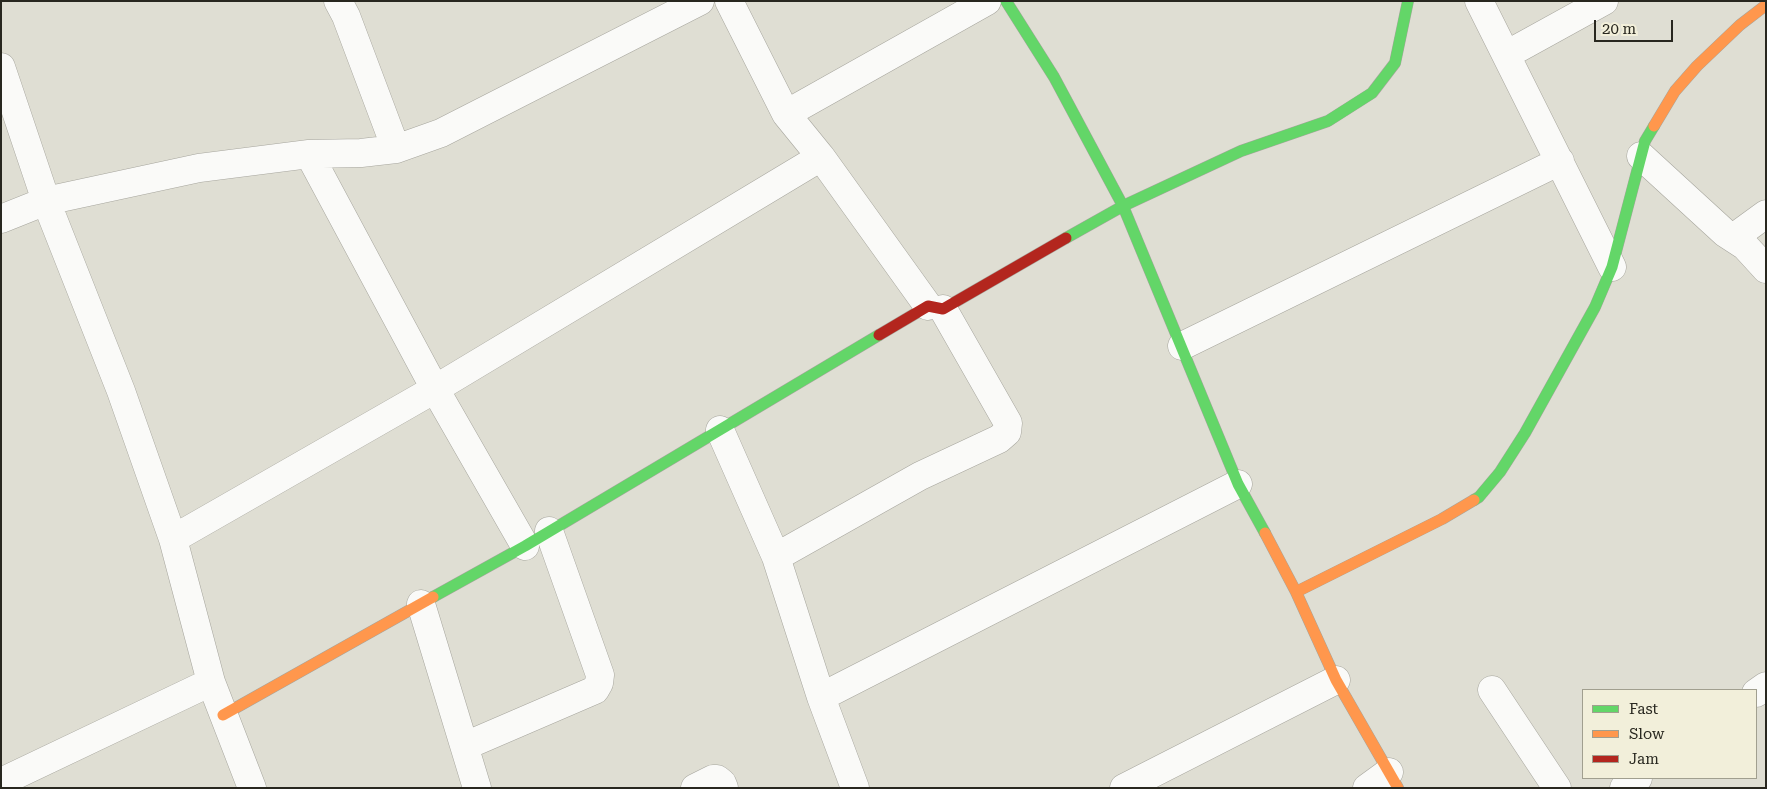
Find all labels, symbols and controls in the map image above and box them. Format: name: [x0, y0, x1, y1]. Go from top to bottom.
scale bar: [1597, 10, 1676, 42]
text: 20 m: [1602, 20, 1636, 38]
legend: [1582, 689, 1757, 779]
text: Fast: [1629, 700, 1658, 718]
text: Slow: [1629, 725, 1664, 743]
text: Jam: [1629, 750, 1659, 768]

